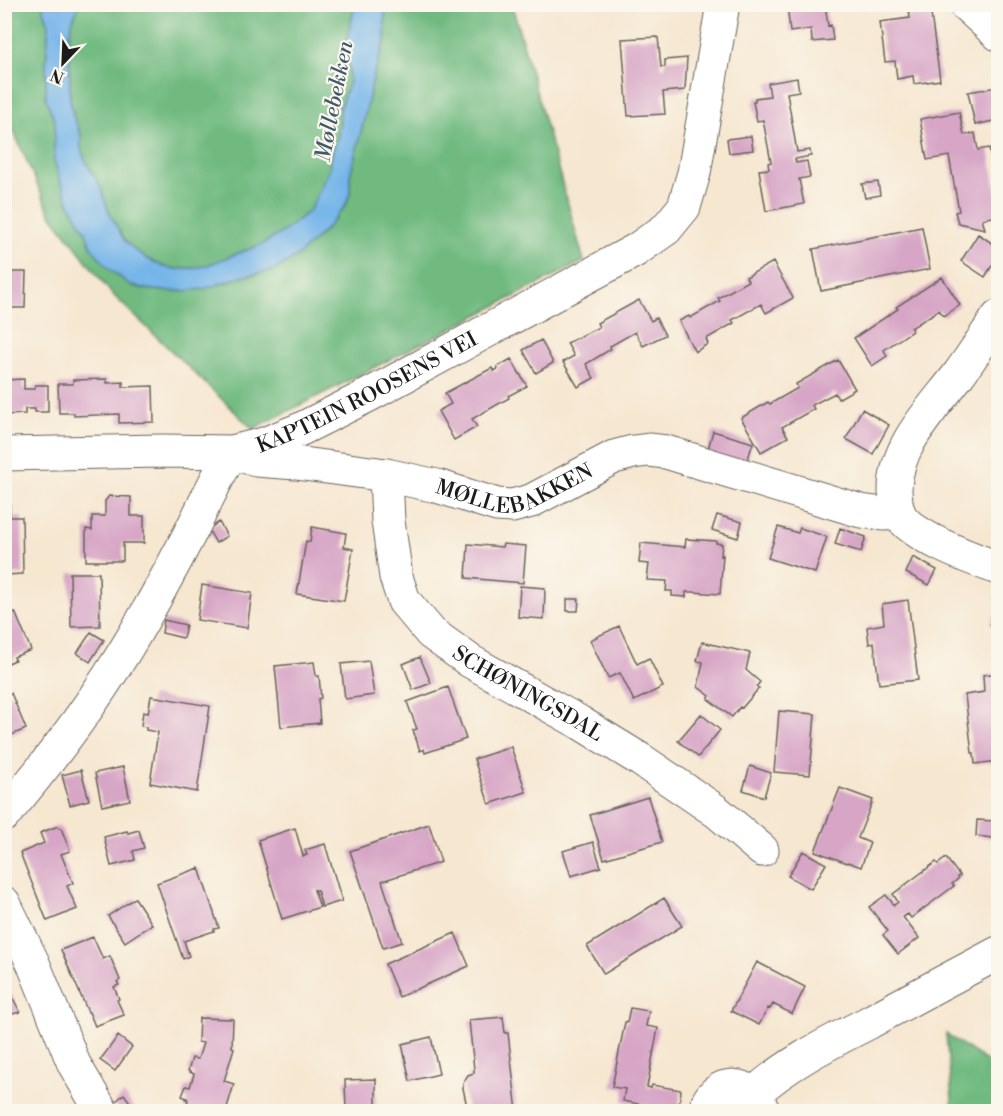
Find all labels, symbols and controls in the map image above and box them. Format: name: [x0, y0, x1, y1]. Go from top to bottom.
north arrow: [33, 33, 93, 93]
water label: Møllebekken: [310, 38, 360, 164]
text: N: [47, 64, 67, 88]
street label: KAPTEIN ROOSENS VEI: [253, 327, 482, 460]
street label: MØLLEBAKKEN: [432, 458, 598, 520]
street label: SCHØNINGSDAL: [447, 640, 608, 748]

